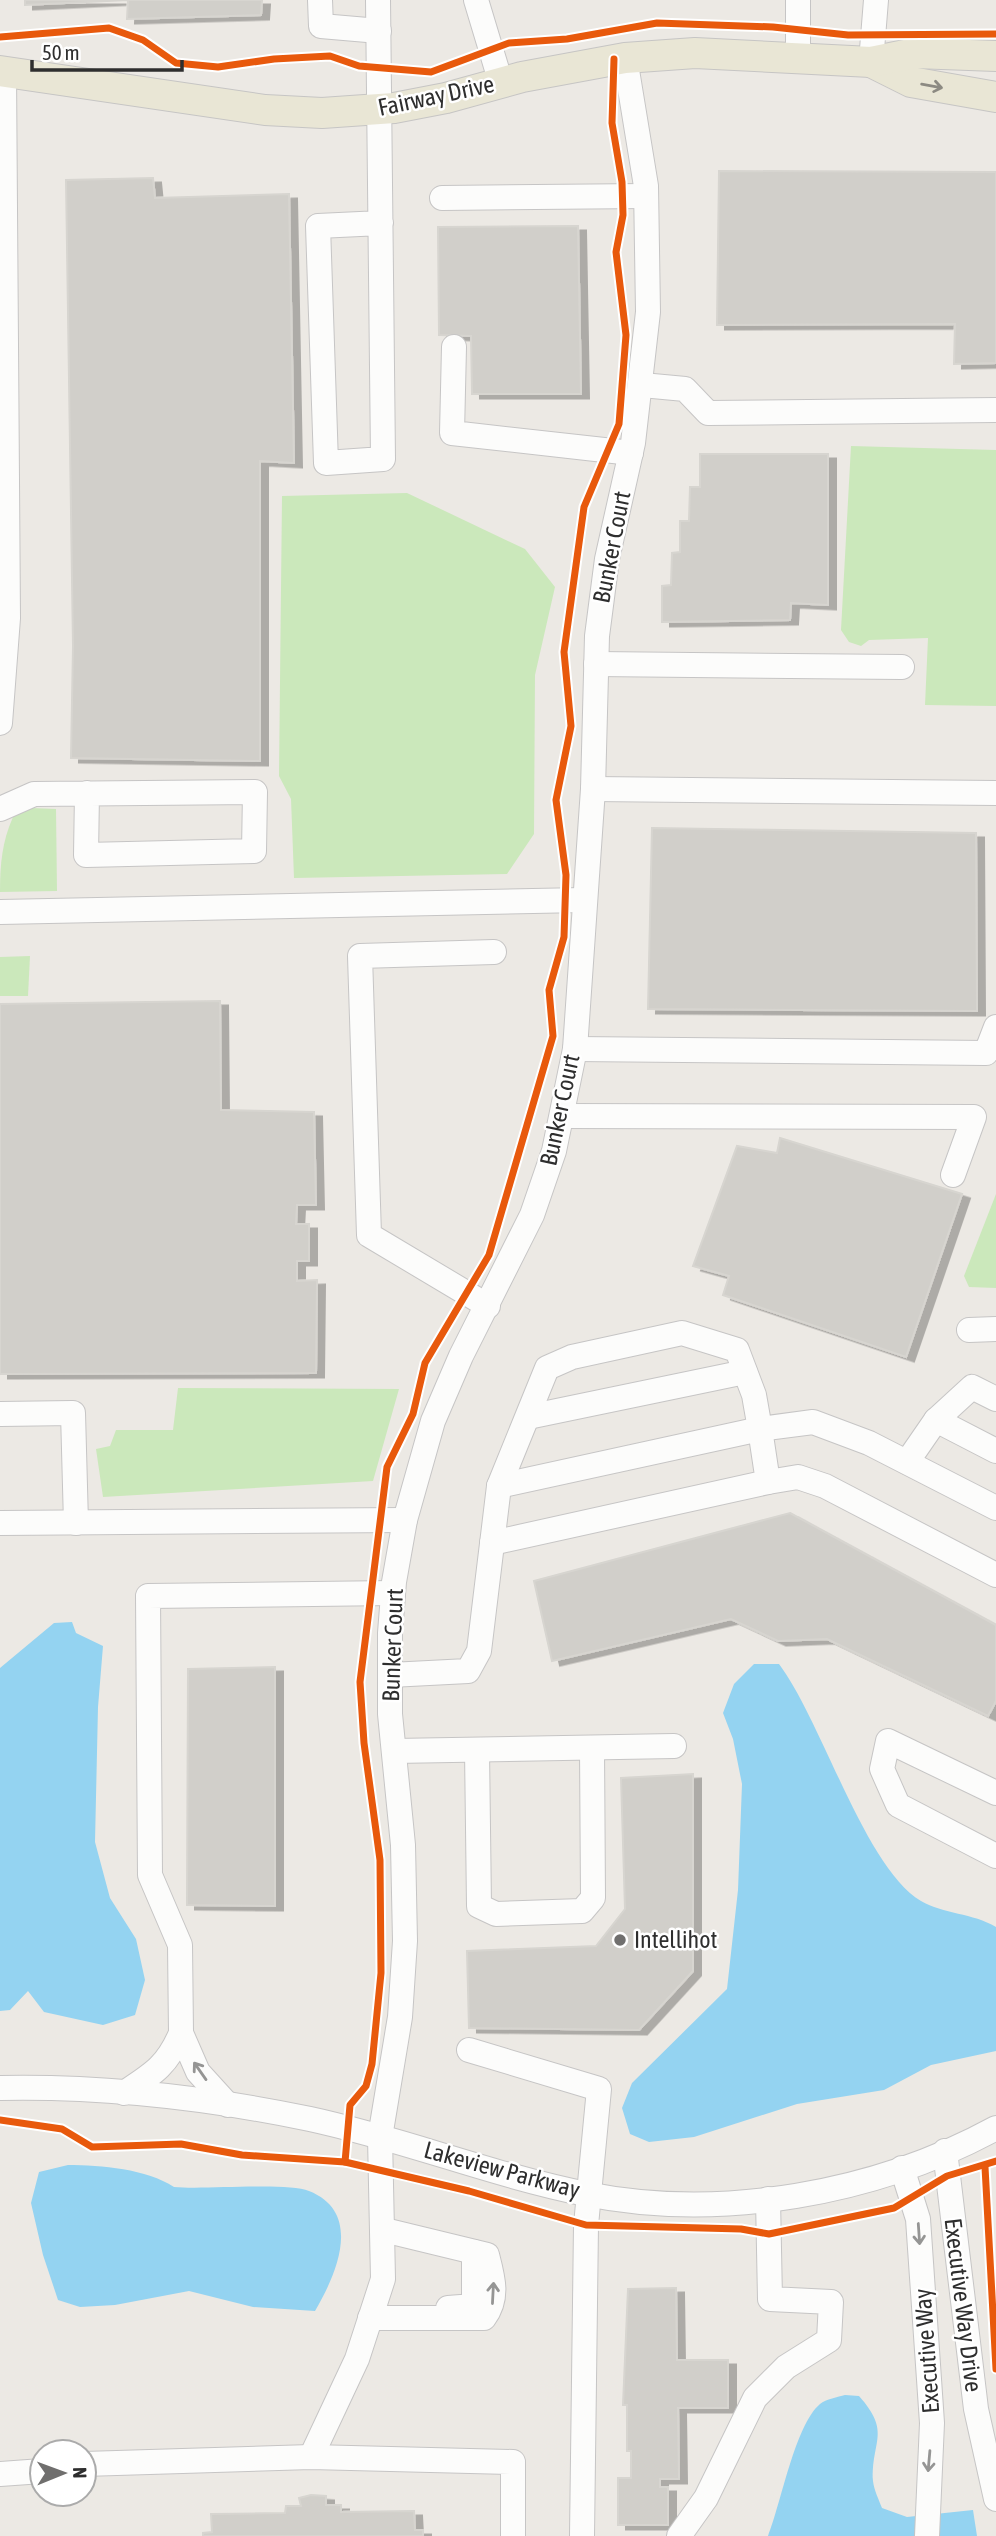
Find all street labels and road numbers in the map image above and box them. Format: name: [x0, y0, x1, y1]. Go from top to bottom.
street label: Fairway Drive: [375, 70, 496, 121]
street label: Bunker Court: [587, 489, 636, 605]
street label: Bunker Court: [535, 1052, 585, 1168]
street label: Bunker Court: [377, 1588, 408, 1702]
street label: Lakeview Parkway: [421, 2136, 583, 2203]
street label: Executive Way Drive: [939, 2217, 988, 2393]
street label: Executive Way: [909, 2288, 944, 2414]

